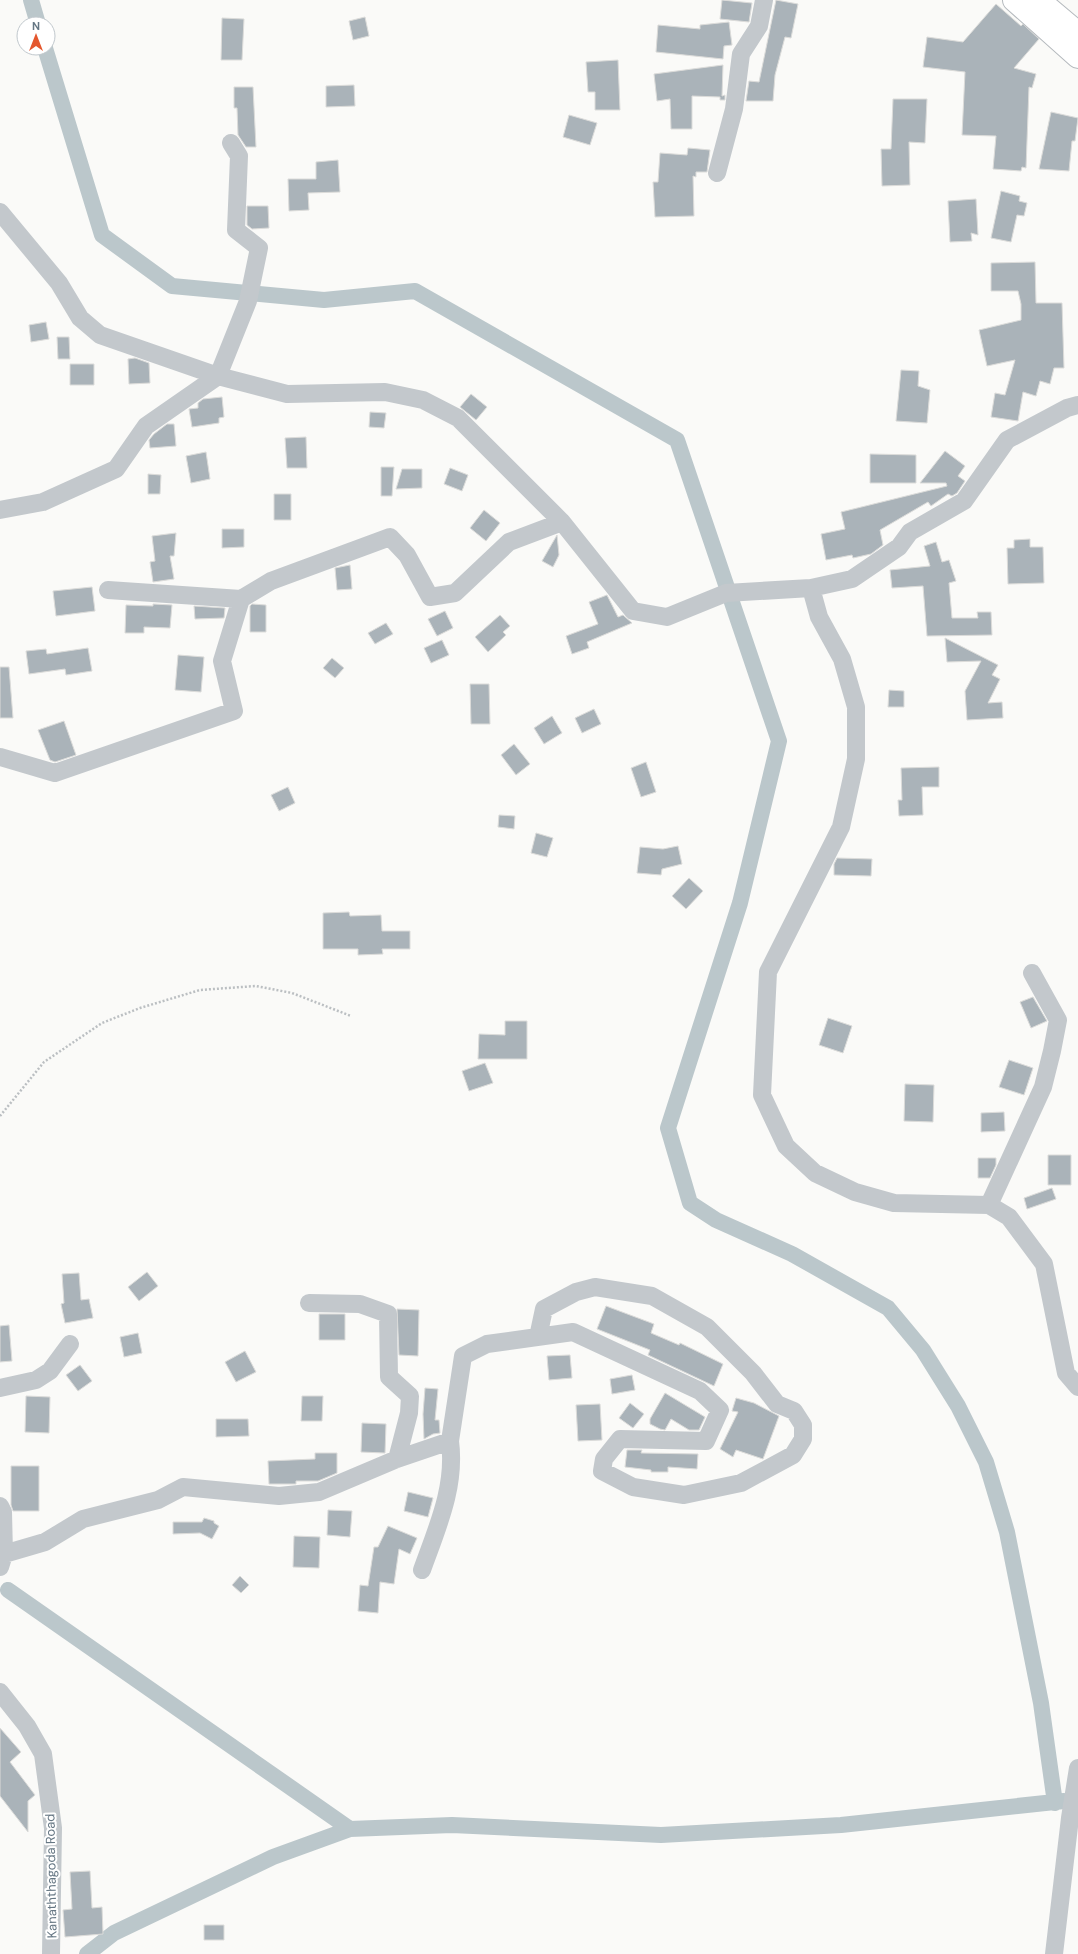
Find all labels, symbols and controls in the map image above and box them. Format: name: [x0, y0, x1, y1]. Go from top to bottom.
north arrow: [16, 16, 56, 56]
text: N: [32, 19, 40, 33]
street label: Kanaththagoda Road: [41, 1814, 61, 1938]

